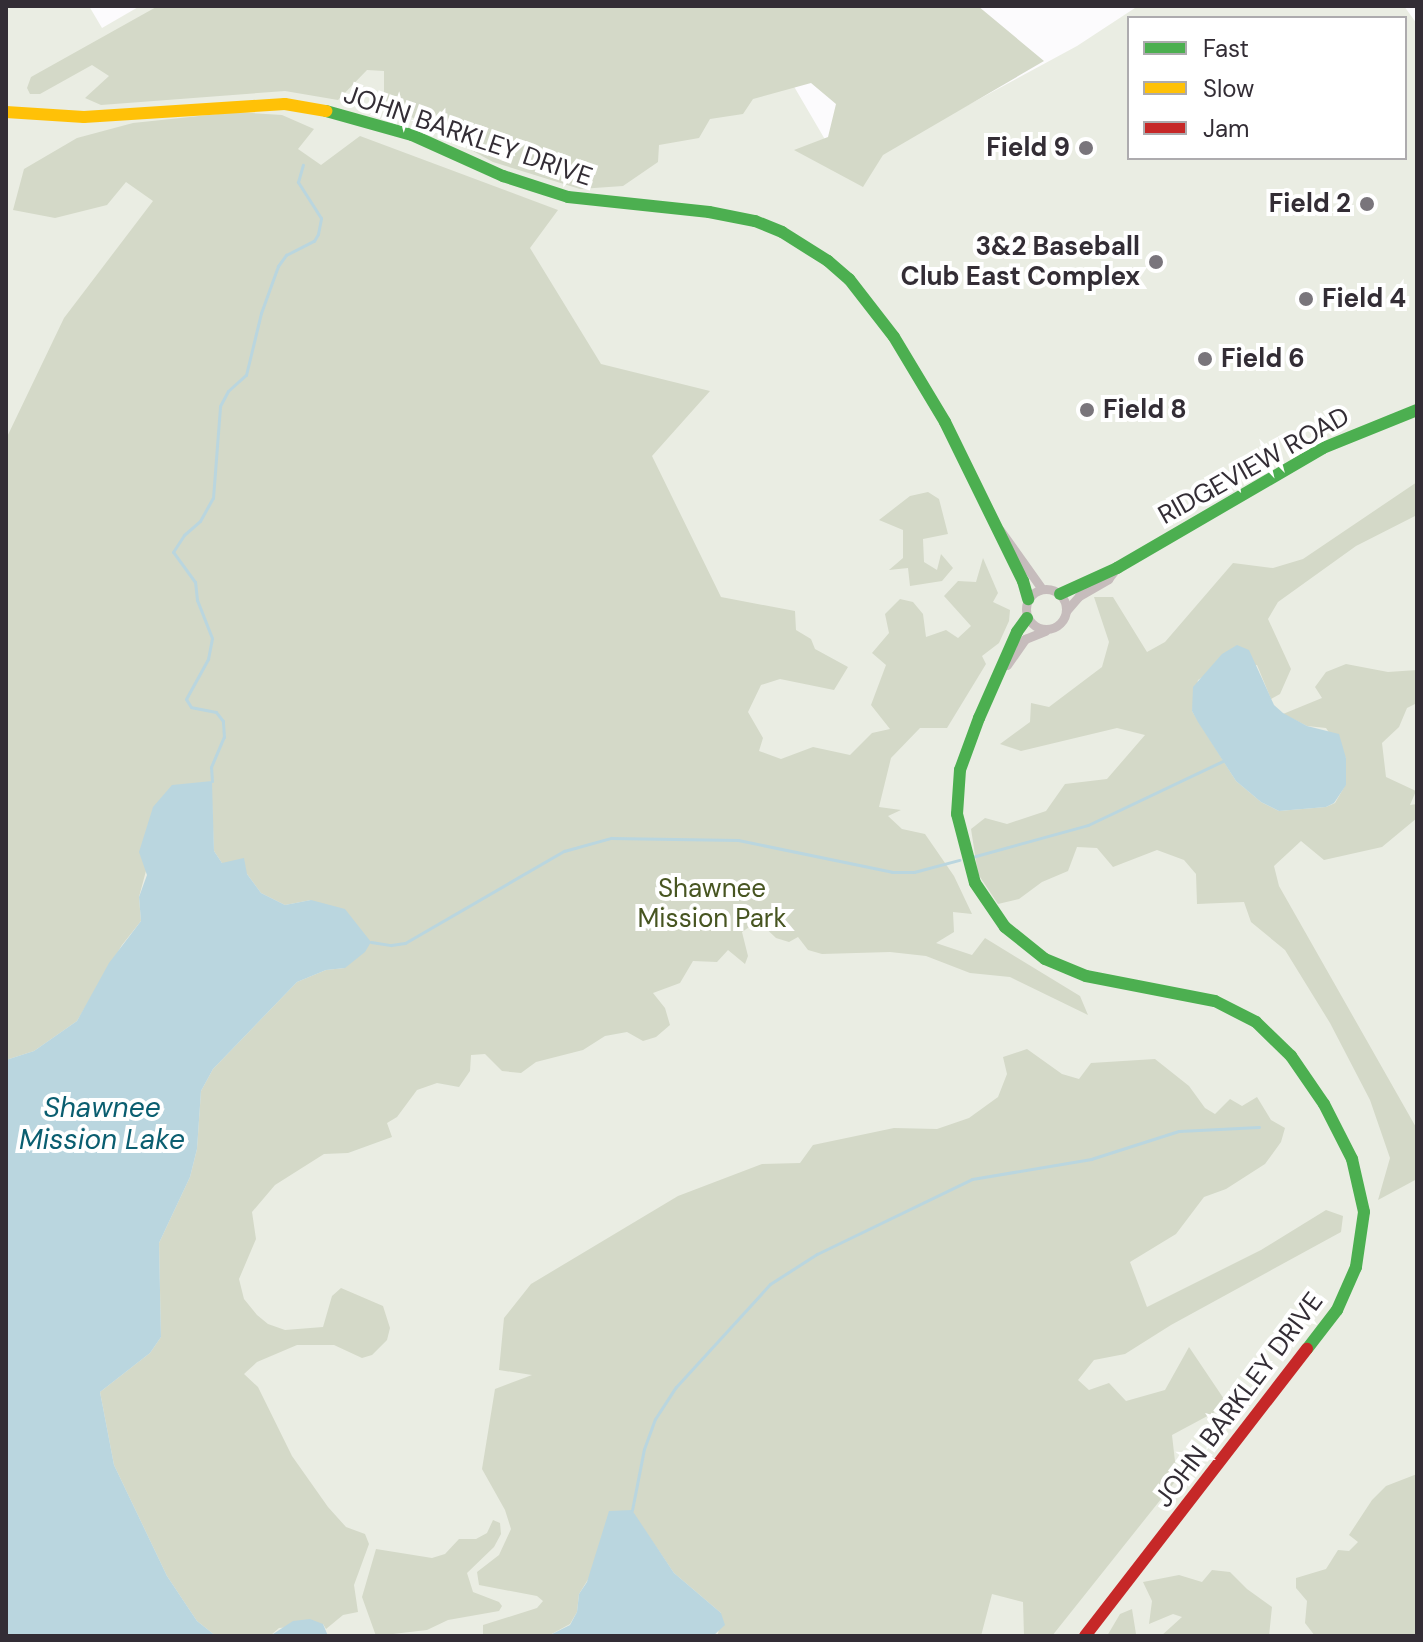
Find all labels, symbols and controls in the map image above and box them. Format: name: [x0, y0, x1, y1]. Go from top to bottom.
legend: [1127, 16, 1407, 160]
text: Fast: [1203, 33, 1249, 64]
text: Slow: [1203, 73, 1254, 104]
street label: JOHN BARKLEY DRIVE: [340, 79, 596, 193]
text: Jam: [1203, 113, 1249, 144]
place label: Field 9: [986, 132, 1070, 164]
marker: Field 9: [1077, 139, 1095, 157]
place label: Field 2: [1269, 188, 1351, 220]
marker: Field 2: [1358, 195, 1376, 213]
place label: 3&2 Baseball Club East Complex: [900, 231, 1140, 292]
marker: 3&2 Baseball Club East Complex: [1147, 253, 1165, 271]
place label: Field 4: [1322, 283, 1406, 315]
marker: Field 4: [1297, 290, 1315, 308]
place label: Field 6: [1221, 343, 1305, 375]
marker: Field 6: [1196, 350, 1214, 368]
place label: Field 8: [1103, 394, 1187, 426]
marker: Field 8: [1078, 401, 1096, 419]
street label: RIDGEVIEW ROAD: [1153, 401, 1355, 531]
park label: Shawnee Mission Park: [637, 873, 787, 934]
water label: Shawnee Mission Lake: [19, 1091, 185, 1157]
street label: JOHN BARKLEY DRIVE: [1148, 1286, 1330, 1514]

